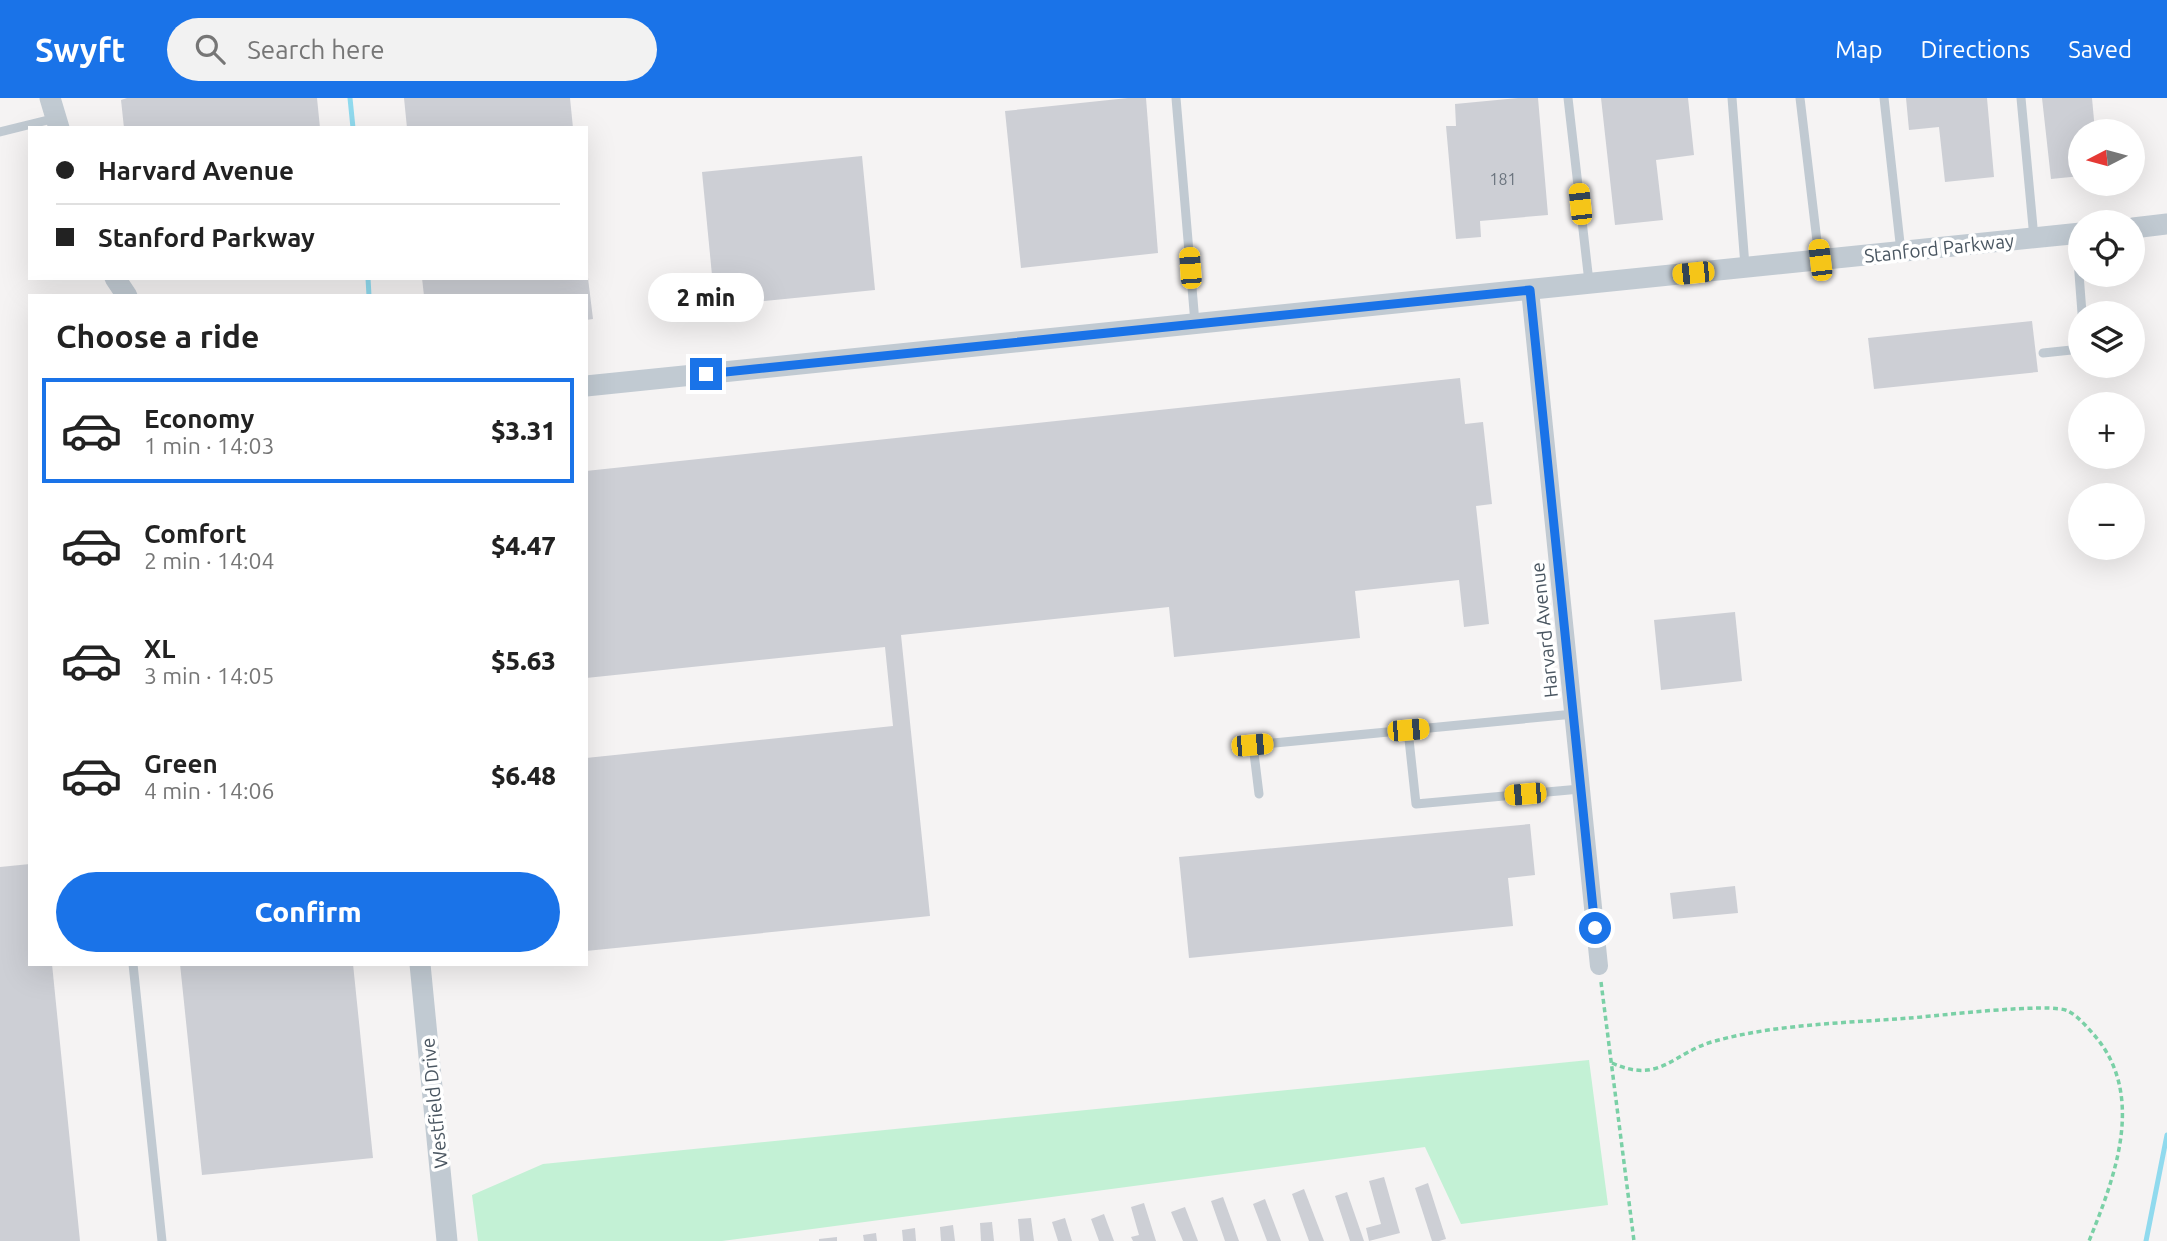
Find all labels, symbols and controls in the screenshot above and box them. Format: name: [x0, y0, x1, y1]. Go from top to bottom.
search box: [167, 18, 657, 81]
icon: search: [191, 30, 229, 68]
text: Swyft: [35, 31, 125, 68]
text: Search here: [247, 35, 385, 64]
text: Map: [1835, 36, 1882, 63]
text: Directions: [1920, 36, 2030, 63]
text: Saved: [2068, 36, 2132, 63]
north arrow: [2068, 119, 2146, 196]
map controls: [2068, 119, 2145, 560]
text: Harvard Avenue: [98, 156, 294, 185]
house number: 181: [1489, 170, 1517, 188]
car: [1568, 182, 1593, 226]
button: locate: [2068, 210, 2145, 287]
text: Stanford Parkway: [98, 223, 315, 252]
street label: Stanford Parkway: [1863, 229, 2015, 267]
car: [1808, 238, 1833, 282]
car: [1179, 246, 1202, 290]
car: [1672, 260, 1715, 286]
callout: 2 min: [648, 272, 764, 322]
text: 2 min: [677, 285, 735, 310]
button: layers: [2068, 301, 2145, 378]
text: Choose a ride: [56, 318, 259, 354]
route end: [690, 358, 722, 390]
button: +: [2068, 392, 2145, 469]
icon: car: [60, 399, 123, 462]
text: Economy: [144, 404, 254, 433]
text: $3.31: [491, 416, 556, 445]
text: 1 min · 14:03: [144, 433, 275, 458]
button: −: [2068, 483, 2145, 560]
icon: car: [60, 514, 123, 577]
text: Comfort: [144, 519, 247, 548]
text: $4.47: [491, 531, 556, 560]
text: 2 min · 14:04: [144, 548, 275, 573]
street label: Harvard Avenue: [1526, 561, 1562, 699]
icon: car: [60, 629, 123, 692]
text: XL: [144, 634, 175, 663]
text: $5.63: [491, 646, 556, 675]
text: 3 min · 14:05: [144, 663, 275, 688]
car: [1387, 718, 1430, 742]
car: [1231, 733, 1274, 757]
icon: car: [60, 744, 123, 807]
text: Green: [144, 749, 218, 778]
text: $6.48: [491, 761, 556, 790]
text: 4 min · 14:06: [144, 778, 275, 803]
car: [1504, 782, 1547, 806]
button: Confirm: [56, 872, 560, 952]
route start: [1579, 912, 1611, 944]
street label: Westfield Drive: [416, 1037, 452, 1169]

